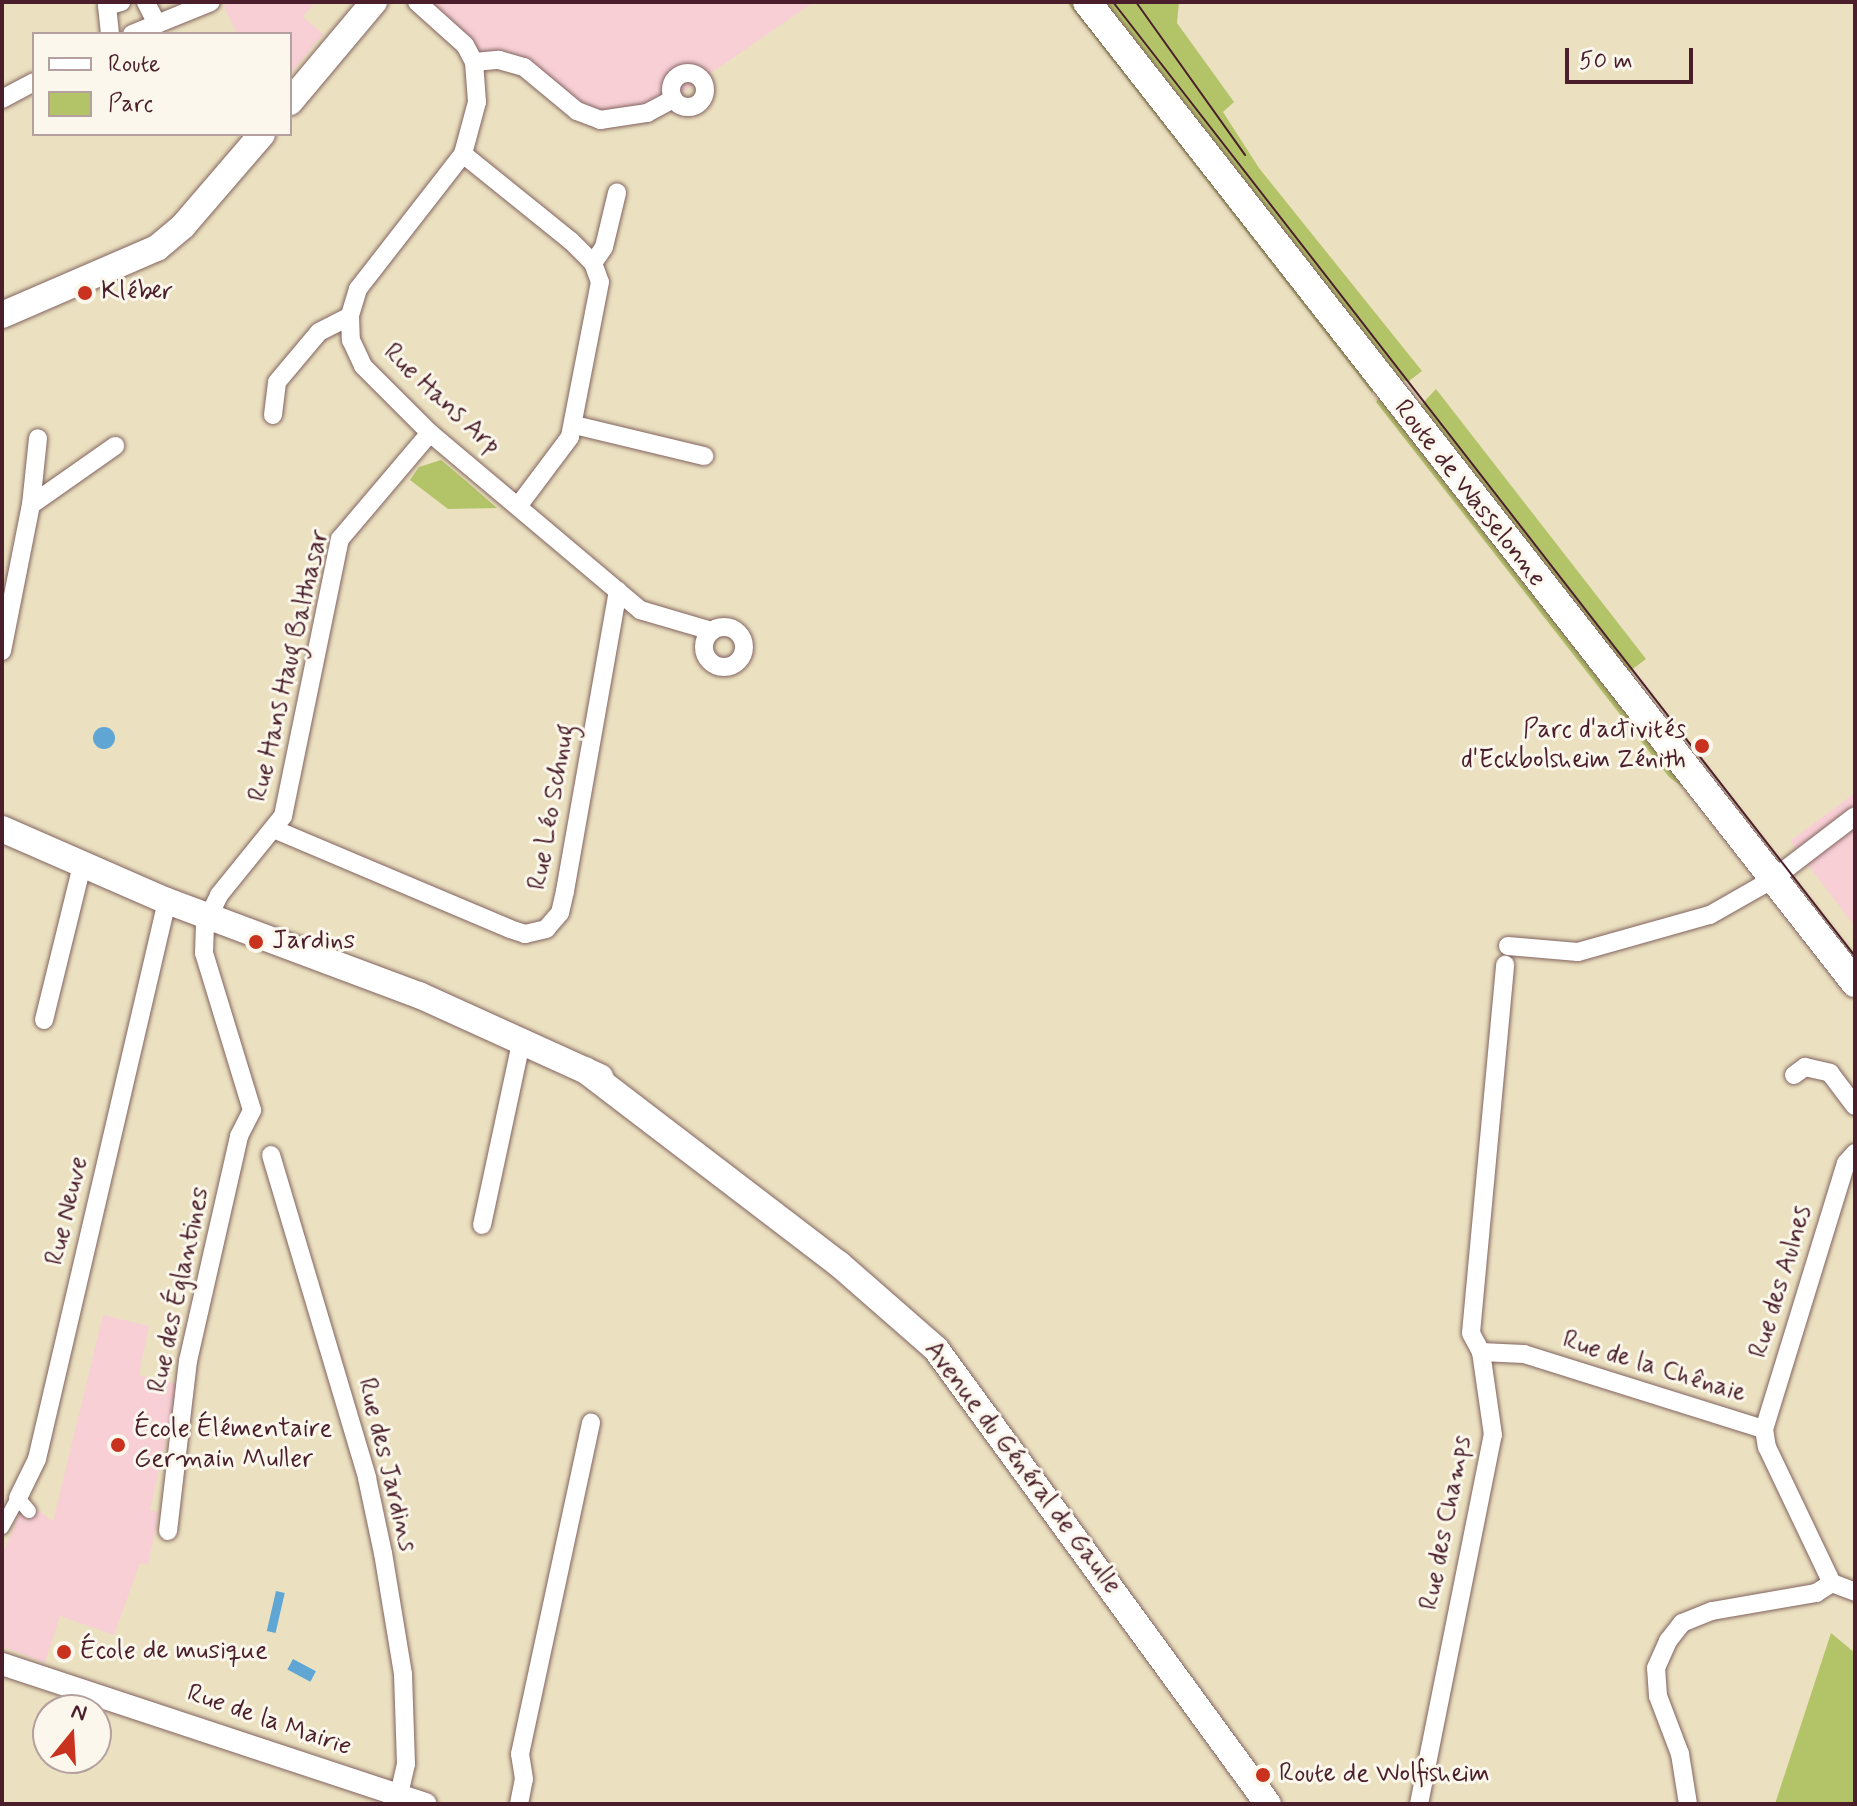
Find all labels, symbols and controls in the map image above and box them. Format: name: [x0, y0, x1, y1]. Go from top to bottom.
legend: [32, 32, 292, 136]
scale bar: [1569, 32, 1697, 82]
text: 50 m: [1579, 46, 1633, 77]
text: Route: [108, 49, 160, 80]
text: Parc: [108, 89, 153, 120]
place label: Kléber: [101, 277, 173, 309]
marker: Kléber: [76, 284, 94, 302]
street label: Rue Hans Arp: [377, 338, 505, 462]
street label: Route de Wasselonne: [1386, 394, 1552, 594]
street label: Rue Hans Haug Balthasar: [244, 529, 336, 803]
place label: Parc d'activités d'Eckbolsheim Zénith: [1457, 715, 1686, 776]
street label: Rue Léo Schnug: [523, 721, 583, 893]
marker: Parc d'activités d'Eckbolsheim Zénith: [1693, 737, 1711, 755]
place label: Jardins: [272, 926, 355, 958]
marker: Jardins: [247, 933, 265, 951]
street label: Rue Neuve: [41, 1154, 95, 1268]
street label: Rue des Églantines: [143, 1184, 217, 1396]
street label: Rue des Aulnes: [1744, 1202, 1820, 1362]
street label: Rue de la Chênaie: [1557, 1325, 1751, 1411]
street label: Avenue du Général de Gaulle: [918, 1337, 1126, 1599]
street label: Rue des Jardins: [350, 1378, 422, 1552]
place label: École Élémentaire Germain Muller: [134, 1414, 332, 1476]
street label: Rue des Champs: [1414, 1429, 1480, 1617]
marker: École Élémentaire Germain Muller: [109, 1436, 127, 1454]
place label: École de musique: [80, 1636, 267, 1668]
marker: École de musique: [55, 1643, 73, 1661]
street label: Rue de la Mairie: [180, 1678, 358, 1764]
north arrow: [32, 1694, 112, 1774]
text: N: [68, 1697, 90, 1729]
place label: Route de Wolfisheim: [1279, 1759, 1489, 1791]
marker: Route de Wolfisheim: [1254, 1766, 1272, 1784]

